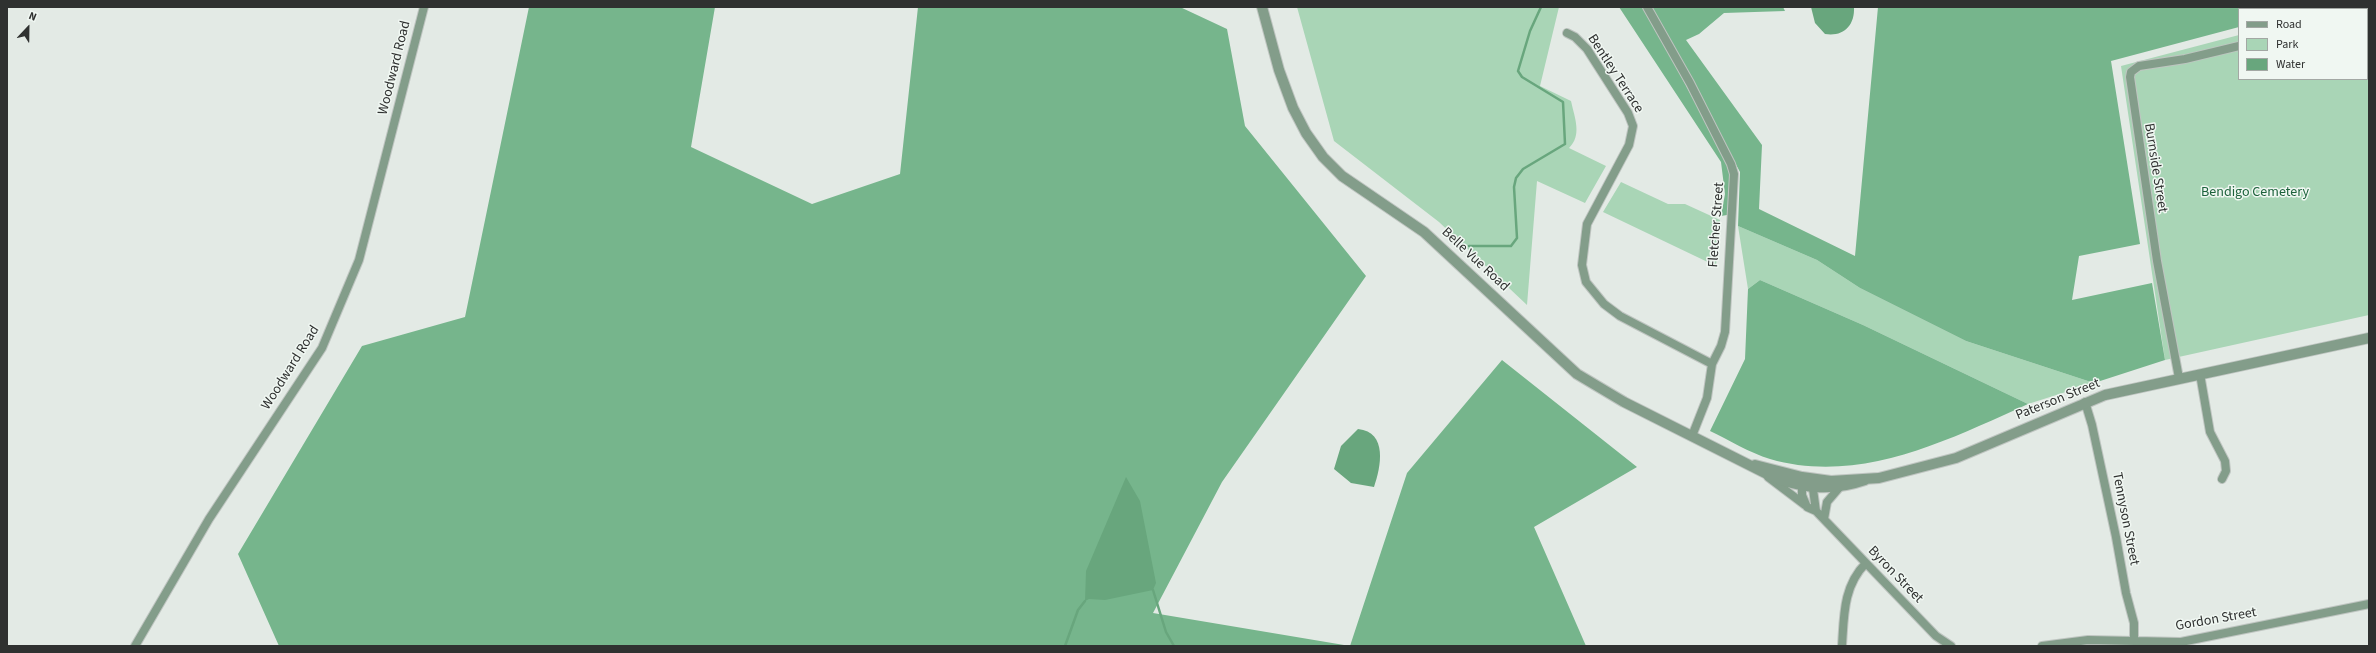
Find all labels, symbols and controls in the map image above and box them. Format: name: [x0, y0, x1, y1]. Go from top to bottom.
north arrow: [8, 8, 48, 48]
text: N: [26, 8, 39, 25]
legend: [2238, 8, 2368, 80]
text: Road: [2276, 16, 2302, 33]
street label: Woodward Road: [375, 19, 415, 117]
street label: Bentley Terrace: [1583, 31, 1647, 117]
text: Park: [2276, 36, 2298, 53]
text: Water: [2276, 56, 2305, 73]
street label: Burnside Street: [2140, 122, 2170, 214]
street label: Fletcher Street: [1706, 182, 1728, 268]
park label: Bendigo Cemetery: [2201, 185, 2309, 201]
street label: Belle Vue Road: [1438, 224, 1512, 296]
street label: Woodward Road: [258, 323, 324, 413]
street label: Paterson Street: [2013, 375, 2103, 425]
street label: Tennyson Street: [2108, 471, 2142, 567]
street label: Byron Street: [1864, 543, 1926, 607]
street label: Gordon Street: [2174, 605, 2258, 635]

